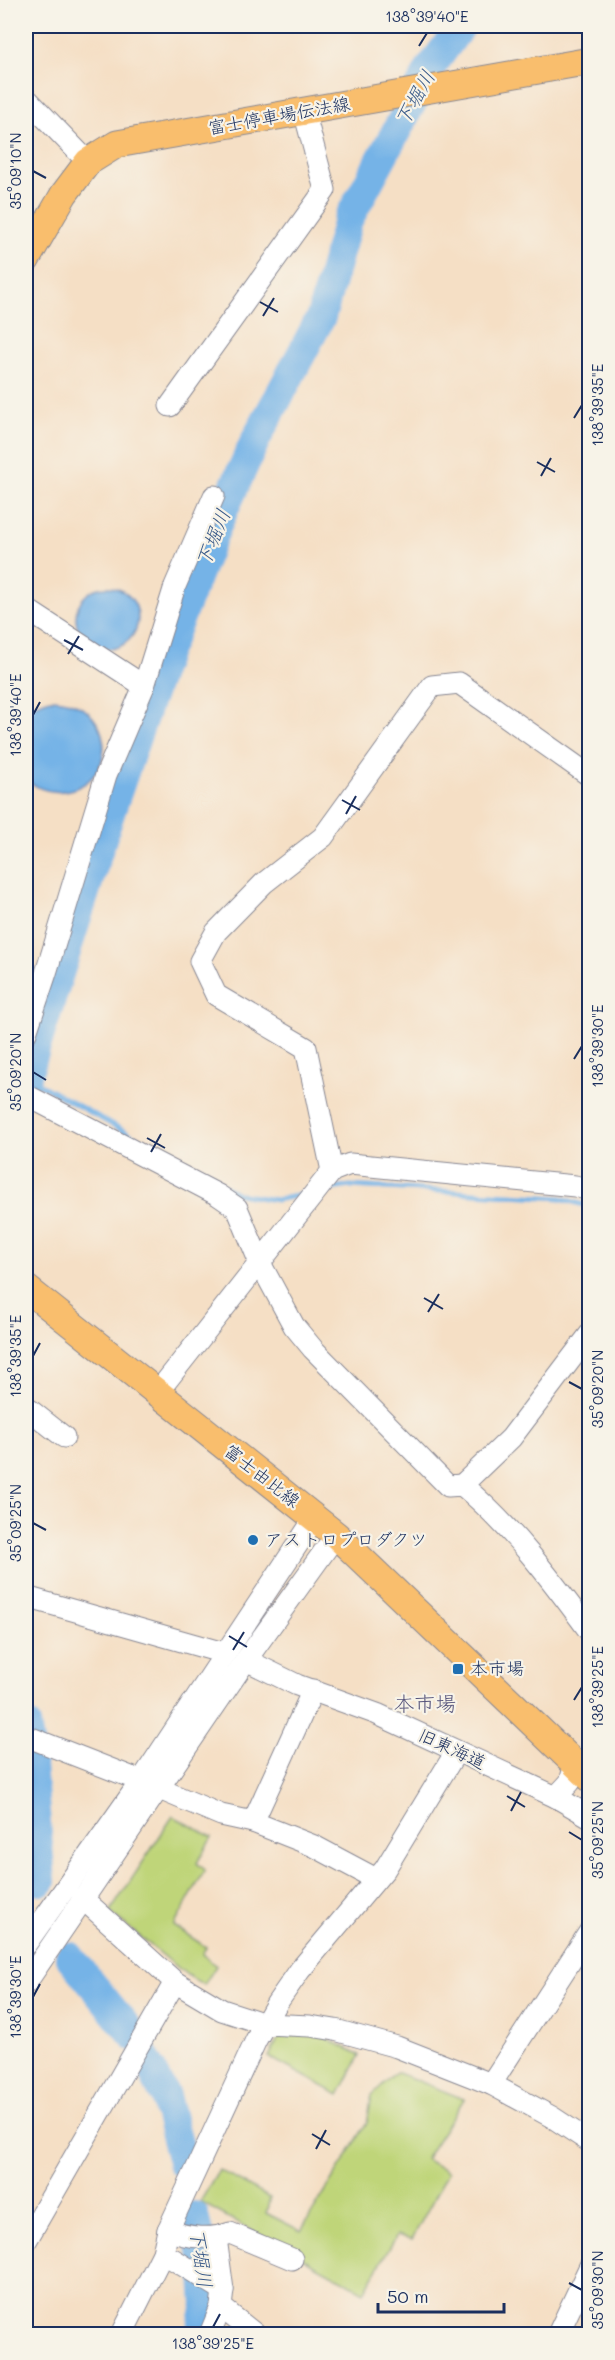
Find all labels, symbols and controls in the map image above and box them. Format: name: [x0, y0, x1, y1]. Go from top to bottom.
text: 138°39'40"E: [385, 6, 469, 26]
water label: 下堀川: [388, 65, 440, 130]
street label: 富士停車場伝法線: [206, 91, 352, 139]
text: 35°09'10"N: [5, 132, 25, 210]
text: 138°39'35"E: [587, 363, 607, 446]
water label: 下堀川: [189, 505, 235, 570]
text: 138°39'40"E: [5, 673, 25, 757]
text: 138°39'30"E: [587, 1004, 607, 1088]
text: 35°09'20"N: [5, 1033, 25, 1111]
text: 138°39'35"E: [5, 1314, 25, 1397]
text: 35°09'20"N: [587, 1350, 607, 1428]
street label: 富士由比線: [220, 1438, 305, 1512]
text: 35°09'25"N: [5, 1484, 25, 1562]
place label: アストロプロダクツ: [265, 1527, 427, 1551]
marker: アストロプロダクツ: [246, 1533, 260, 1547]
text: 138°39'25"E: [587, 1645, 607, 1728]
place label: 本市場: [470, 1656, 524, 1680]
marker: 本市場: [451, 1662, 465, 1676]
district label: 本市場: [394, 1689, 457, 1716]
street label: 旧東海道: [415, 1722, 490, 1774]
text: 35°09'25"N: [587, 1801, 607, 1879]
text: 138°39'30"E: [5, 1955, 25, 2039]
water label: 下堀川: [185, 2226, 219, 2289]
text: 35°09'30"N: [587, 2250, 607, 2330]
scale bar: [378, 2276, 504, 2314]
text: 50 m: [387, 2284, 429, 2308]
text: 138°39'25"E: [172, 2333, 255, 2353]

